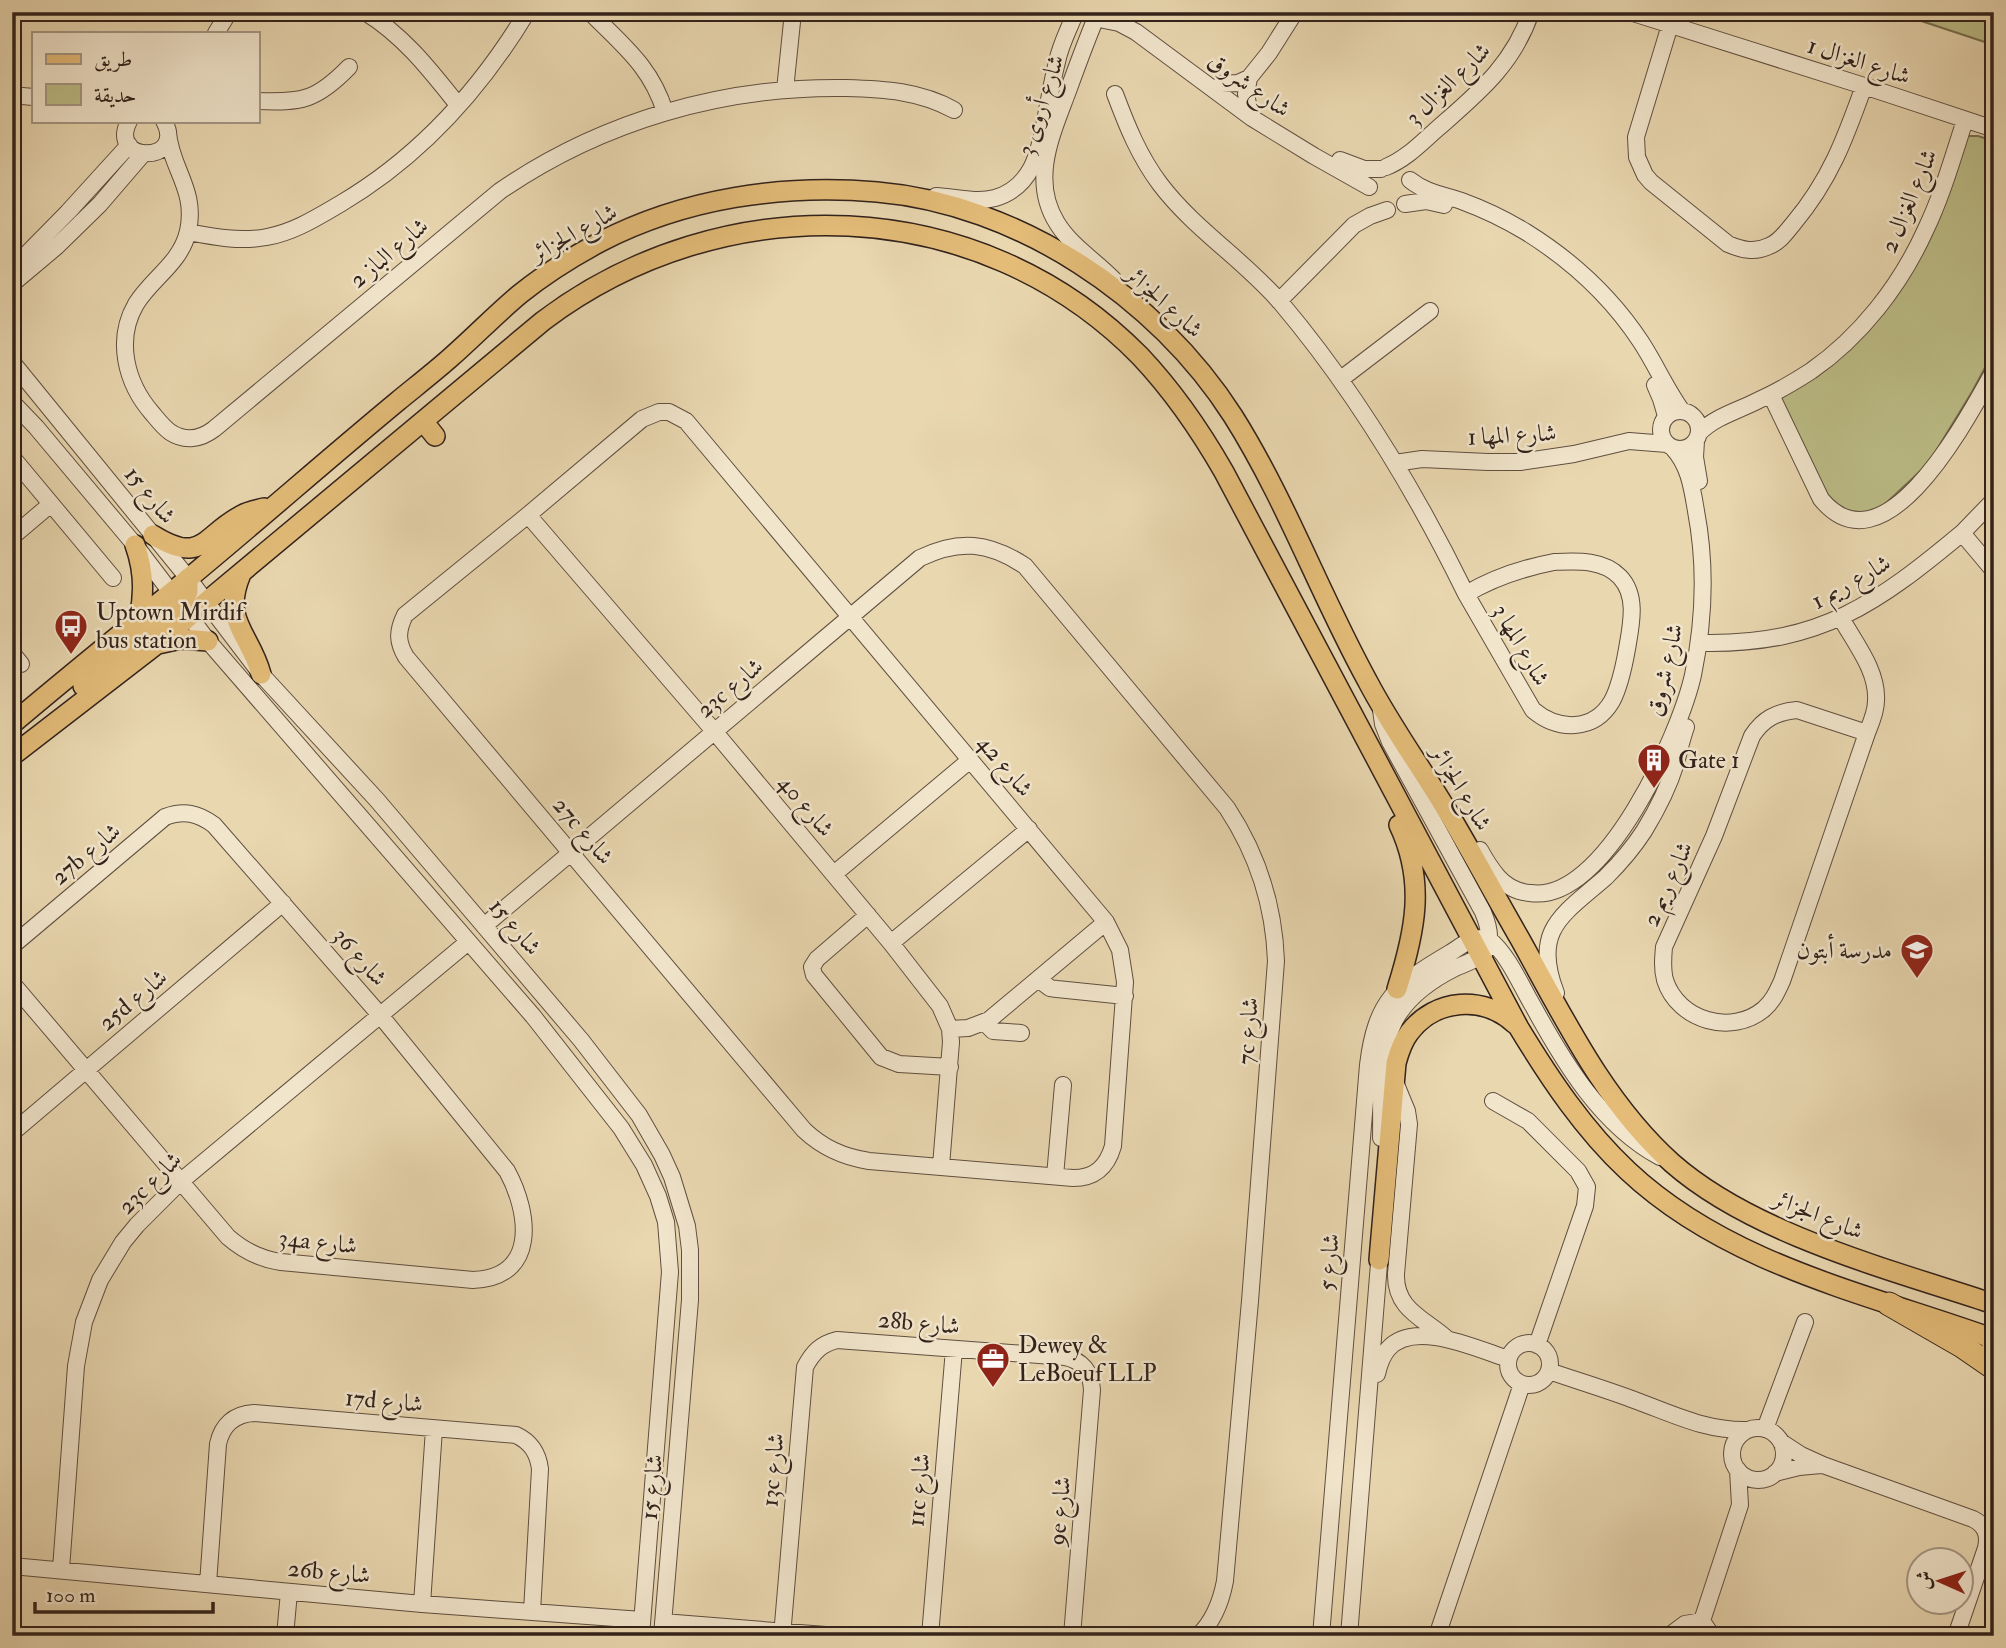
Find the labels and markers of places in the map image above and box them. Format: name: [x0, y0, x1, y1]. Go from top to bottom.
place label: Uptown Mirdif bus station: [96, 597, 247, 656]
bus stop icon: Uptown Mirdif bus station: [52, 607, 90, 656]
building icon: Gate 1: [1635, 741, 1673, 790]
place label: Gate 1: [1678, 745, 1739, 776]
school or university icon: مدرسة أبتون: [1898, 931, 1936, 980]
place label: مدرسة أبتون: [1796, 933, 1892, 966]
place label: Dewey & LeBoeuf LLP: [1018, 1330, 1157, 1389]
office icon: Dewey & LeBoeuf LLP: [974, 1340, 1012, 1389]

